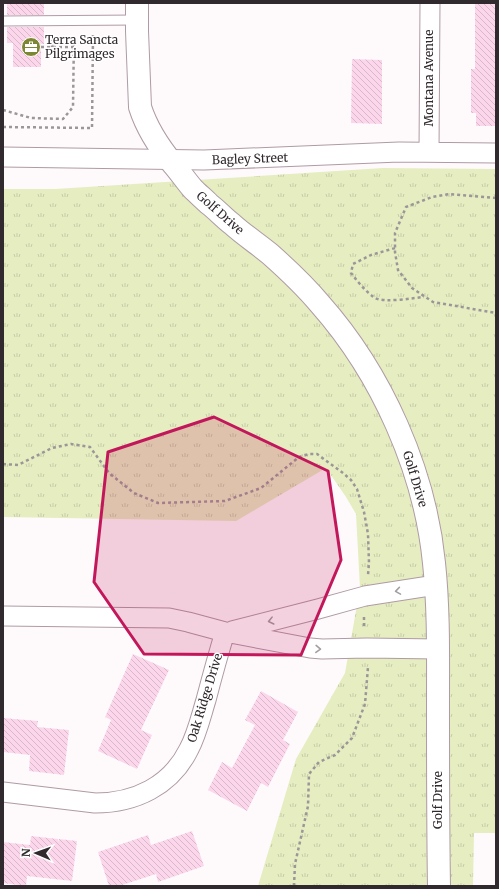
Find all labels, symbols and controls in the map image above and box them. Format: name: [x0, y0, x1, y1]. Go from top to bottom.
street label: Montana Avenue: [421, 29, 436, 127]
place label: Terra Sancta Pilgrimages: [45, 32, 119, 61]
office icon: Terra Sancta Pilgrimages: [20, 36, 42, 58]
street label: Bagley Street: [212, 150, 289, 167]
street label: Golf Drive: [193, 188, 247, 237]
street label: Golf Drive: [400, 449, 431, 509]
one-way arrow: [395, 586, 401, 595]
one-way arrow: [268, 616, 274, 624]
one-way arrow: [315, 644, 321, 653]
street label: Oak Ridge Drive: [184, 651, 225, 744]
street label: Golf Drive: [430, 771, 445, 829]
north arrow: [16, 833, 56, 873]
text: N: [19, 848, 33, 857]

